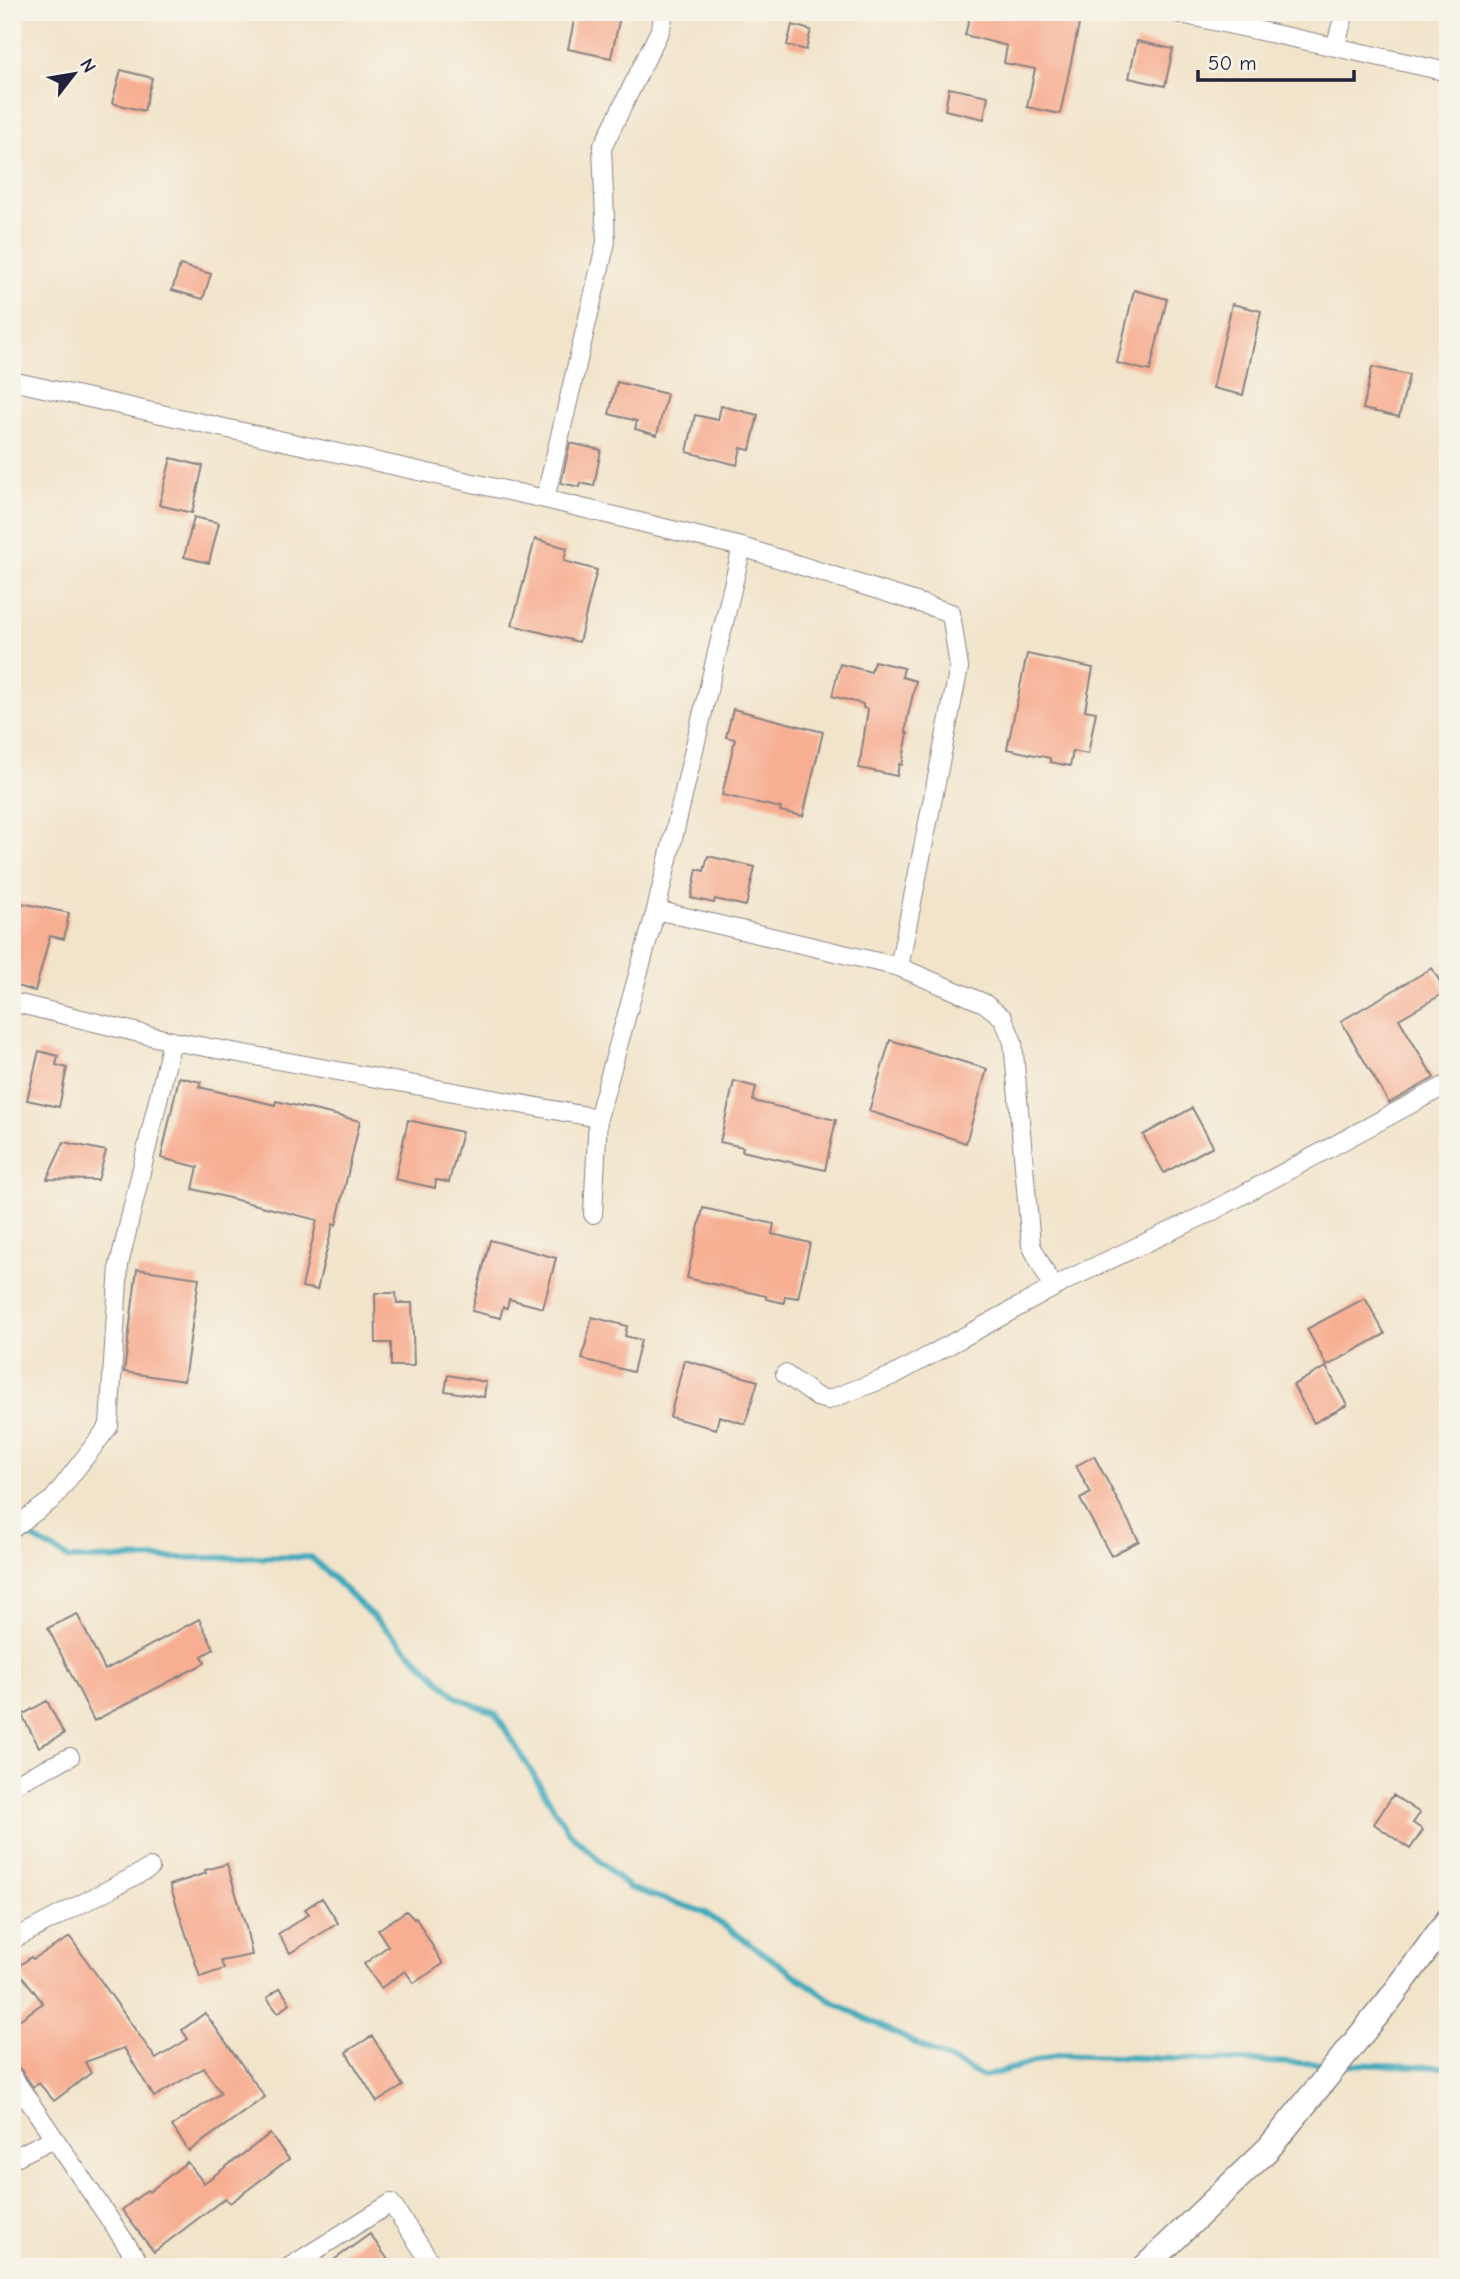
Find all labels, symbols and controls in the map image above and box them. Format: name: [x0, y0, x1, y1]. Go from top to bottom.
north arrow: [38, 38, 108, 108]
scale bar: [1198, 38, 1353, 82]
text: 50 m: [1208, 51, 1257, 75]
text: N: [75, 55, 100, 77]

